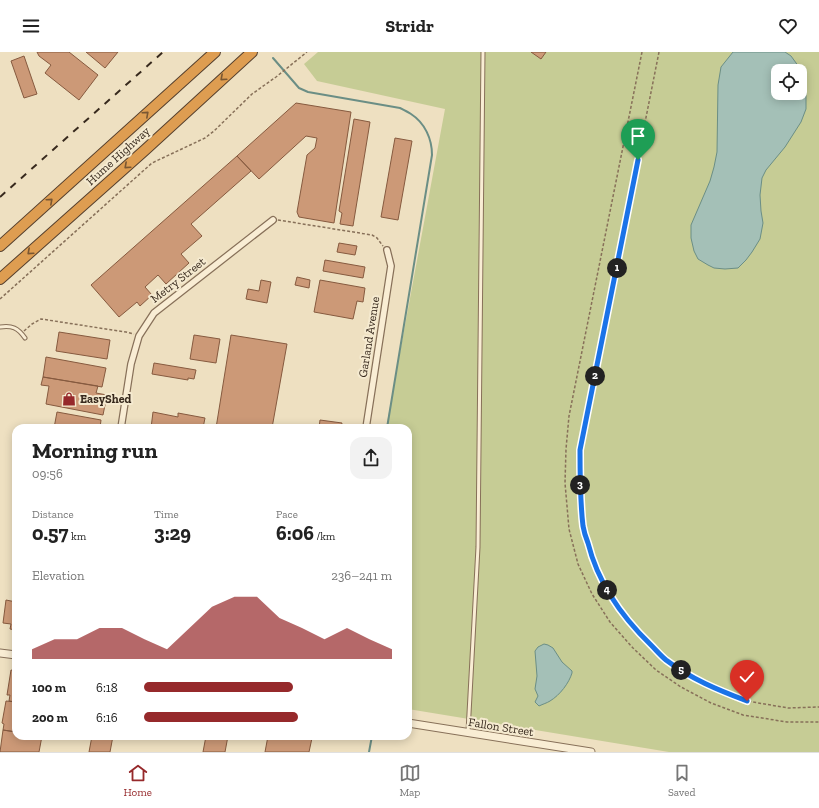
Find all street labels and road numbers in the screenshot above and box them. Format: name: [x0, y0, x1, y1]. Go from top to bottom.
street label: Hume Highway: [83, 123, 153, 188]
street label: Metry Street: [148, 254, 209, 306]
street label: Garland Avenue: [356, 295, 382, 379]
street label: Fallon Street: [467, 715, 535, 739]

